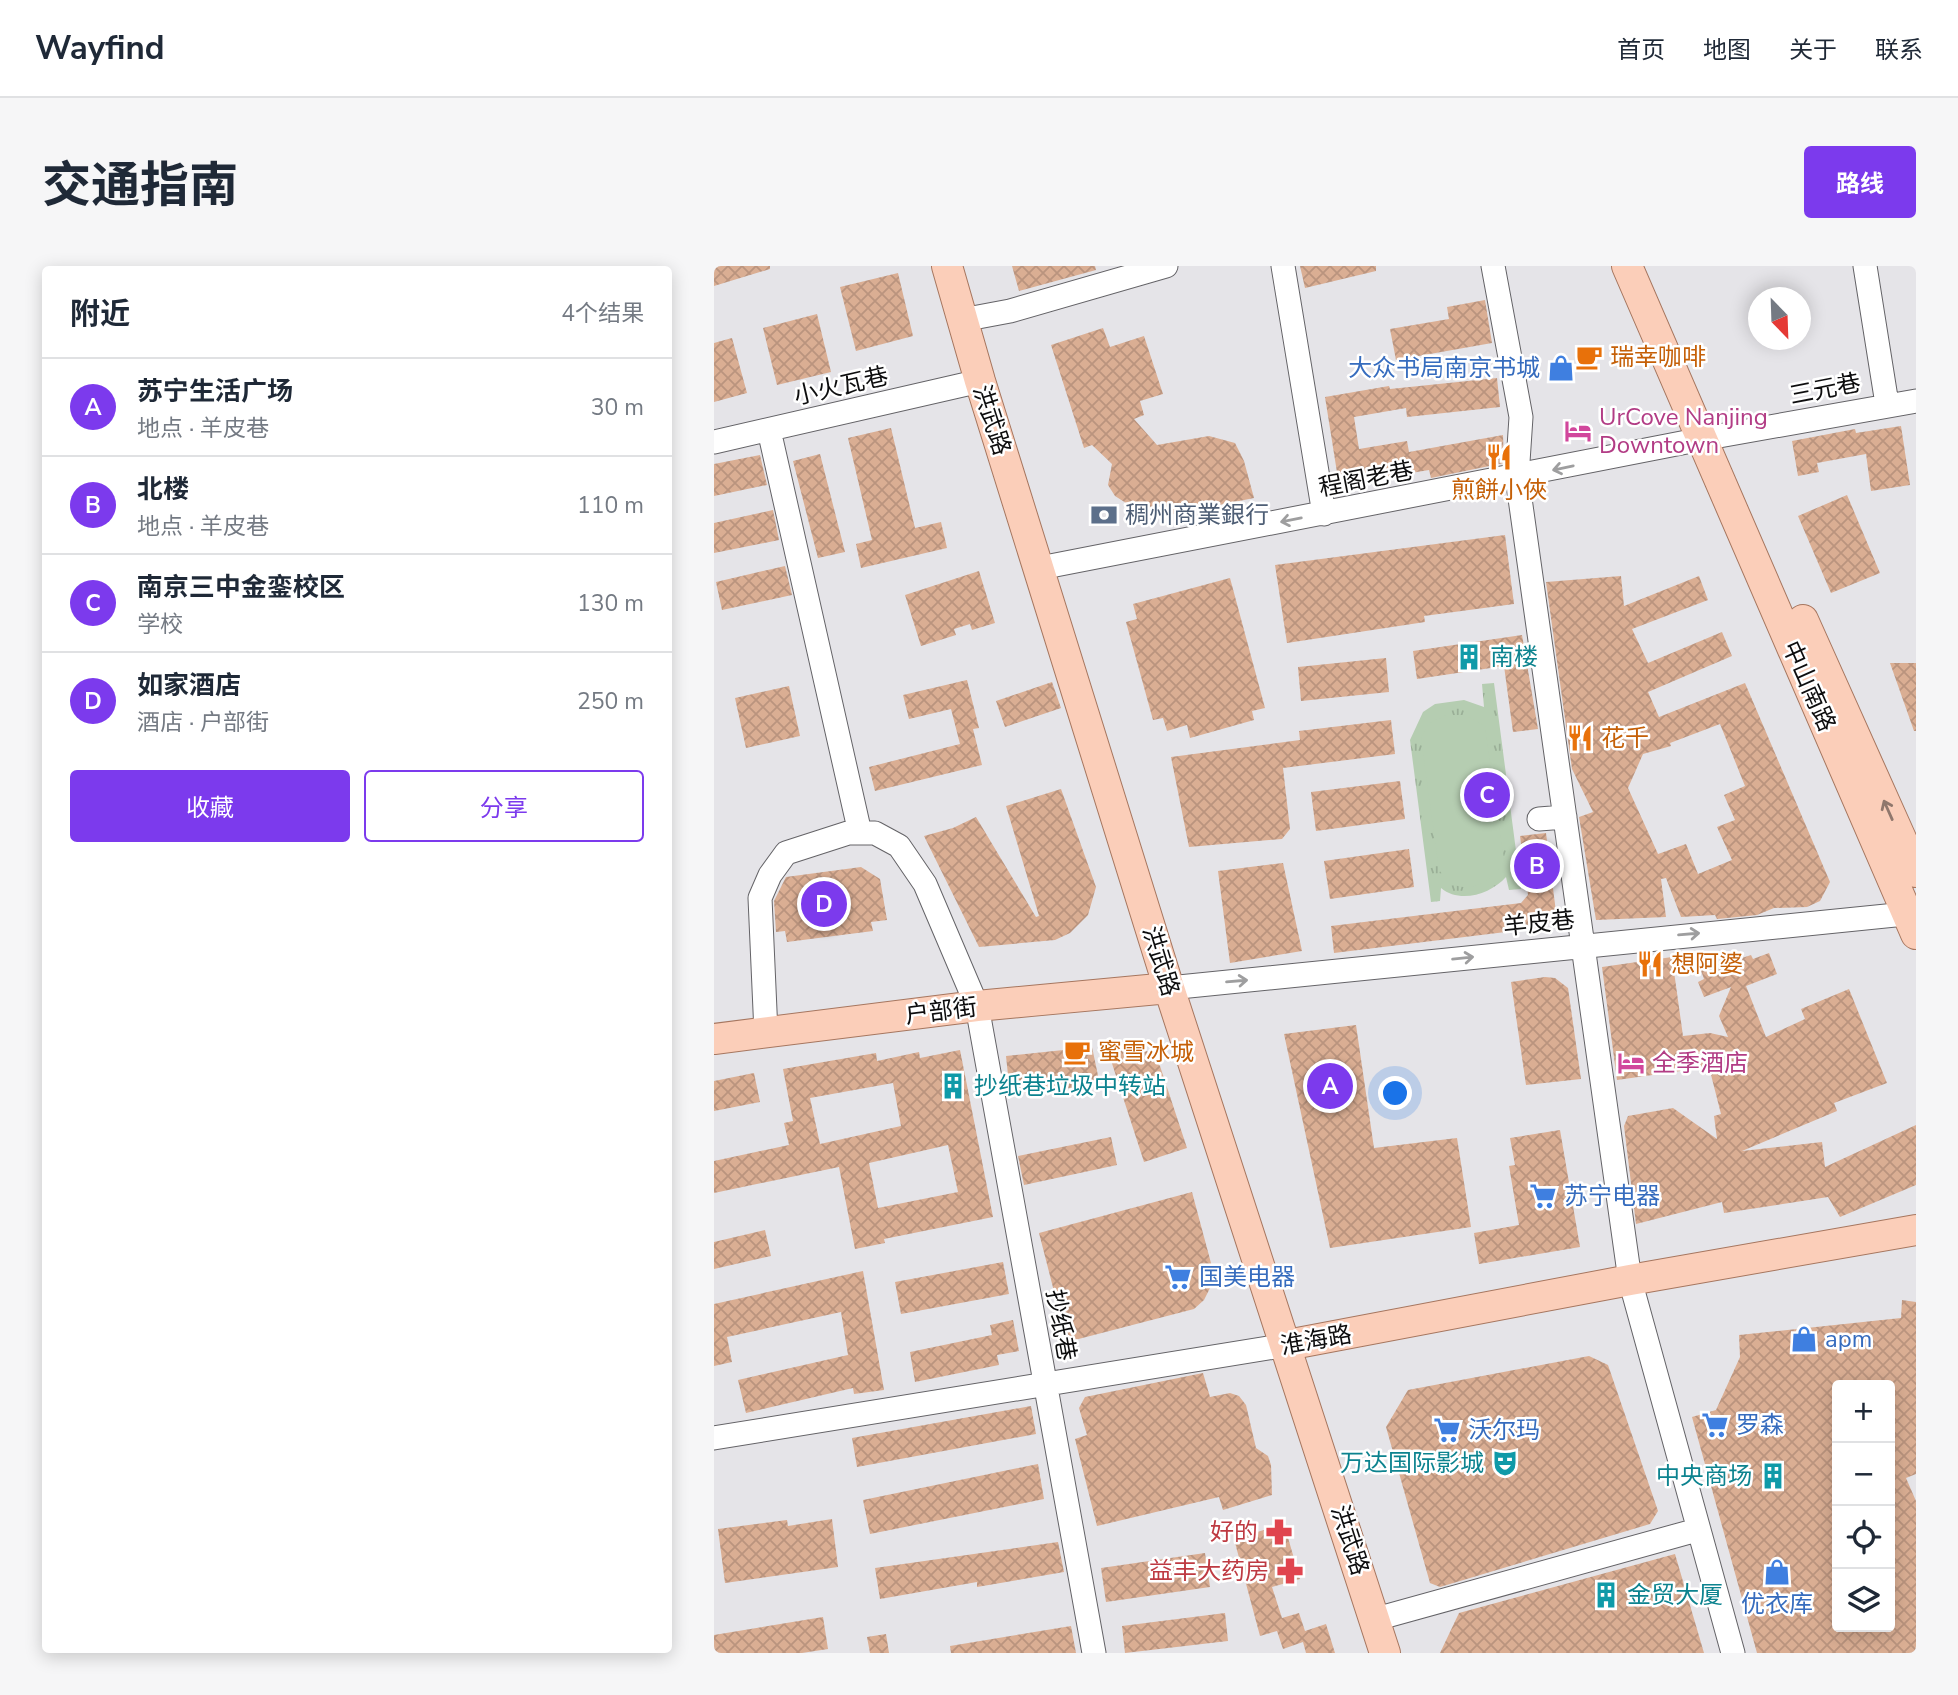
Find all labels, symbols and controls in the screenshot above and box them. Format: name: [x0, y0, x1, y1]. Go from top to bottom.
text: Wayfind: [35, 26, 165, 71]
text: 首页: [1617, 34, 1665, 66]
text: 地图: [1703, 34, 1751, 66]
text: 关于: [1789, 34, 1837, 66]
text: 联系: [1875, 34, 1923, 66]
button: 路线: [1804, 146, 1916, 218]
text: 交通指南: [42, 152, 238, 219]
north arrow: [1748, 287, 1811, 350]
text: 附近: [70, 294, 130, 335]
text: 4个结果: [561, 298, 644, 329]
place label: 瑞幸咖啡: [1610, 341, 1706, 373]
cafe icon: 瑞幸咖啡: [1574, 342, 1604, 372]
place label: 大众书局南京书城: [1348, 352, 1540, 384]
shop icon: 大众书局南京书城: [1546, 353, 1576, 383]
street label: 小火瓦巷: [791, 360, 891, 412]
street label: 三元巷: [1787, 366, 1863, 412]
text: 苏宁生活广场: [137, 374, 293, 409]
street label: 洪武路: [966, 381, 1018, 459]
text: A: [84, 392, 102, 423]
text: 30 m: [591, 392, 644, 423]
place label: UrCove Nanjing Downtown: [1599, 401, 1768, 461]
text: 地点 · 羊皮巷: [137, 413, 269, 444]
hotel icon: UrCove Nanjing Downtown: [1563, 416, 1593, 446]
restaurant icon: 煎餅小俠: [1484, 442, 1514, 472]
street label: 程阁老巷: [1316, 454, 1416, 504]
one-way arrow: [1552, 461, 1575, 475]
text: 北楼: [137, 472, 189, 507]
place label: 煎餅小俠: [1451, 474, 1547, 506]
text: B: [85, 490, 101, 521]
text: 110 m: [577, 490, 644, 521]
place label: 稠州商業銀行: [1125, 499, 1269, 531]
bank icon: 稠州商業銀行: [1089, 500, 1119, 530]
text: 地点 · 羊皮巷: [137, 511, 269, 542]
one-way arrow: [1280, 514, 1303, 527]
text: 南京三中金銮校区: [137, 570, 345, 605]
text: C: [85, 588, 101, 619]
text: 130 m: [577, 588, 644, 619]
text: 学校: [137, 609, 183, 640]
street label: 中山南路: [1775, 636, 1843, 736]
place label: 南楼: [1490, 641, 1538, 673]
building icon: 南楼: [1454, 642, 1484, 672]
text: 如家酒店: [137, 668, 241, 703]
text: D: [84, 686, 102, 717]
text: 250 m: [577, 686, 644, 717]
text: 酒店 · 户部街: [137, 707, 269, 738]
place label: 花千: [1601, 722, 1649, 754]
restaurant icon: 花千: [1565, 723, 1595, 753]
pin: C: [1464, 769, 1510, 821]
button: 收藏: [70, 770, 350, 842]
button: 分享: [364, 770, 644, 842]
one-way arrow: [1881, 799, 1894, 821]
pin: B: [1514, 840, 1560, 892]
pin: D: [801, 878, 847, 930]
street label: 羊皮巷: [1502, 903, 1576, 943]
street label: 洪武路: [1135, 922, 1187, 1000]
one-way arrow: [1678, 928, 1700, 941]
place label: 想阿婆: [1671, 948, 1743, 980]
restaurant icon: 想阿婆: [1635, 949, 1665, 979]
one-way arrow: [1451, 951, 1474, 964]
one-way arrow: [1225, 975, 1248, 988]
street label: 户部街: [903, 991, 979, 1031]
place label: 蜜雪冰城: [1098, 1036, 1194, 1068]
cafe icon: 蜜雪冰城: [1062, 1037, 1092, 1067]
place label: 全季酒店: [1652, 1047, 1748, 1079]
hotel icon: 全季酒店: [1616, 1048, 1646, 1078]
pin: A: [1307, 1060, 1353, 1112]
place label: 抄纸巷垃圾中转站: [974, 1070, 1166, 1102]
building icon: 抄纸巷垃圾中转站: [938, 1071, 968, 1101]
your location: [1378, 1076, 1412, 1110]
place label: 苏宁电器: [1564, 1180, 1660, 1212]
supermarket icon: 苏宁电器: [1528, 1181, 1558, 1211]
place label: 国美电器: [1199, 1261, 1295, 1293]
supermarket icon: 国美电器: [1163, 1262, 1193, 1292]
street label: 抄纸巷: [1039, 1287, 1083, 1363]
street label: 淮海路: [1278, 1318, 1354, 1362]
place label: apm: [1825, 1323, 1872, 1355]
shop icon: apm: [1789, 1324, 1819, 1354]
map controls: [1832, 1380, 1895, 1632]
button: +: [1832, 1380, 1895, 1443]
place label: 罗森: [1736, 1409, 1784, 1441]
supermarket icon: 罗森: [1700, 1410, 1730, 1440]
place label: 沃尔玛: [1468, 1414, 1540, 1446]
supermarket icon: 沃尔玛: [1432, 1415, 1462, 1445]
button: −: [1832, 1443, 1895, 1506]
place label: 万达国际影城: [1340, 1447, 1484, 1479]
theatre icon: 万达国际影城: [1490, 1448, 1520, 1478]
place label: 中央商场: [1656, 1460, 1752, 1492]
building icon: 中央商场: [1758, 1461, 1788, 1491]
street label: 洪武路: [1324, 1501, 1376, 1579]
button: locate: [1832, 1506, 1895, 1569]
place label: 好的: [1210, 1516, 1258, 1548]
pharmacy icon: 好的: [1264, 1517, 1294, 1547]
place label: 益丰大药房: [1149, 1555, 1269, 1587]
pharmacy icon: 益丰大药房: [1275, 1556, 1305, 1586]
shop icon: 优衣库: [1762, 1557, 1792, 1587]
button: layers: [1832, 1569, 1895, 1632]
place label: 金贸大厦: [1627, 1579, 1723, 1611]
building icon: 金贸大厦: [1591, 1580, 1621, 1610]
place label: 优衣库: [1741, 1588, 1813, 1620]

